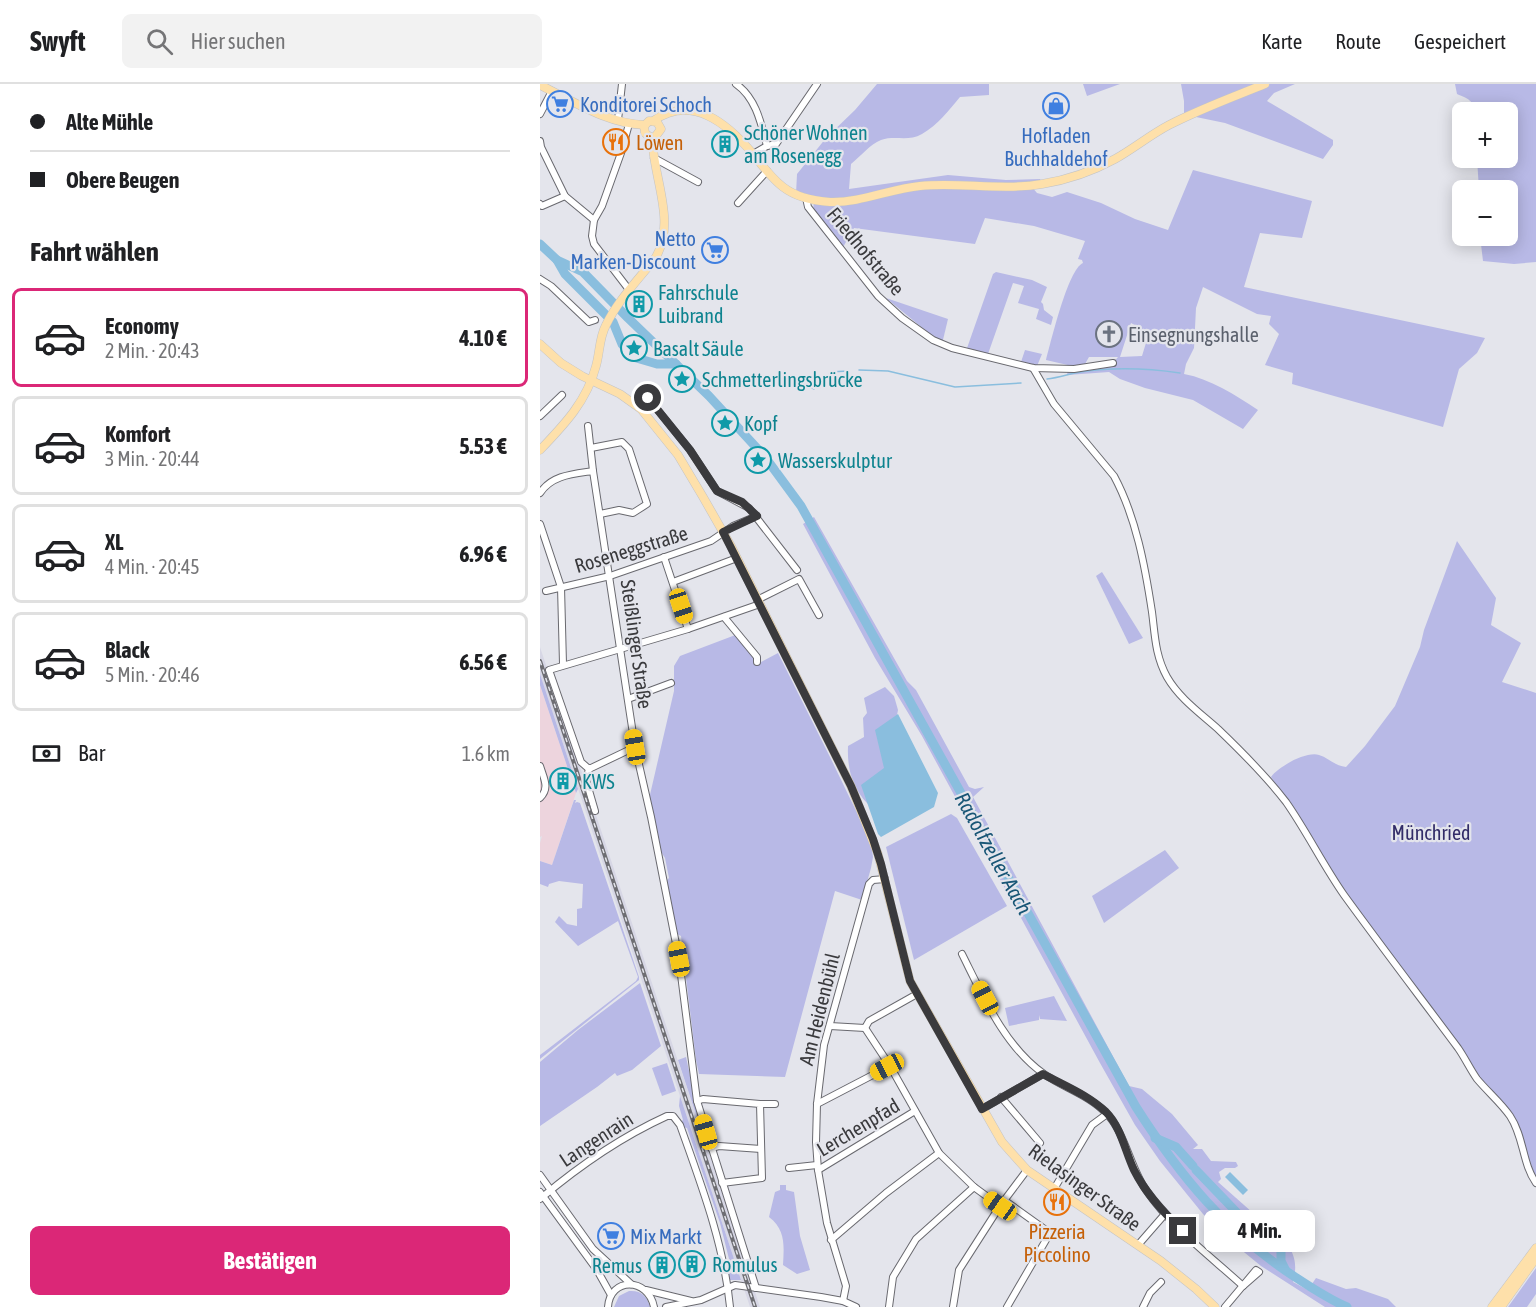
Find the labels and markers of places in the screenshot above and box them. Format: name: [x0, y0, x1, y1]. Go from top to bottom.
supermarket icon: Konditorei Schoch: [545, 89, 575, 119]
shop icon: Hofladen Buchhaldehof: [1041, 91, 1071, 121]
place label: Konditorei Schoch: [580, 93, 712, 116]
place label: Schöner Wohnen am Rosenegg: [744, 121, 868, 167]
place label: Hofladen Buchhaldehof: [1004, 124, 1108, 170]
restaurant icon: Löwen: [601, 127, 631, 157]
building icon: Schöner Wohnen am Rosenegg: [710, 129, 740, 159]
place label: Löwen: [636, 131, 683, 154]
place label: Netto Marken-Discount: [570, 227, 696, 273]
supermarket icon: Netto Marken-Discount: [700, 235, 730, 265]
place label: Fahrschule Luibrand: [658, 281, 739, 327]
building icon: Fahrschule Luibrand: [624, 289, 654, 319]
church icon: Einsegnungshalle: [1094, 319, 1124, 349]
place label: Einsegnungshalle: [1128, 323, 1259, 346]
place icon: Basalt Säule: [619, 333, 649, 363]
place label: Basalt Säule: [653, 337, 743, 360]
place icon: Schmetterlingsbrücke: [667, 364, 697, 394]
place label: Schmetterlingsbrücke: [702, 368, 862, 391]
place icon: Kopf: [710, 408, 740, 438]
place label: Kopf: [744, 412, 778, 435]
place icon: Wasserskulptur: [743, 445, 773, 475]
place label: Wasserskulptur: [778, 449, 893, 472]
building icon: KWS: [548, 766, 578, 796]
place label: KWS: [582, 770, 615, 793]
restaurant icon: Pizzeria Piccolino: [1042, 1187, 1072, 1217]
place label: Pizzeria Piccolino: [1023, 1220, 1091, 1266]
supermarket icon: Mix Markt: [596, 1221, 626, 1251]
place label: Mix Markt: [630, 1225, 702, 1248]
building icon: Romulus: [677, 1249, 707, 1279]
building icon: Remus: [647, 1250, 677, 1280]
place label: Romulus: [712, 1253, 777, 1276]
place label: Remus: [592, 1254, 642, 1277]

